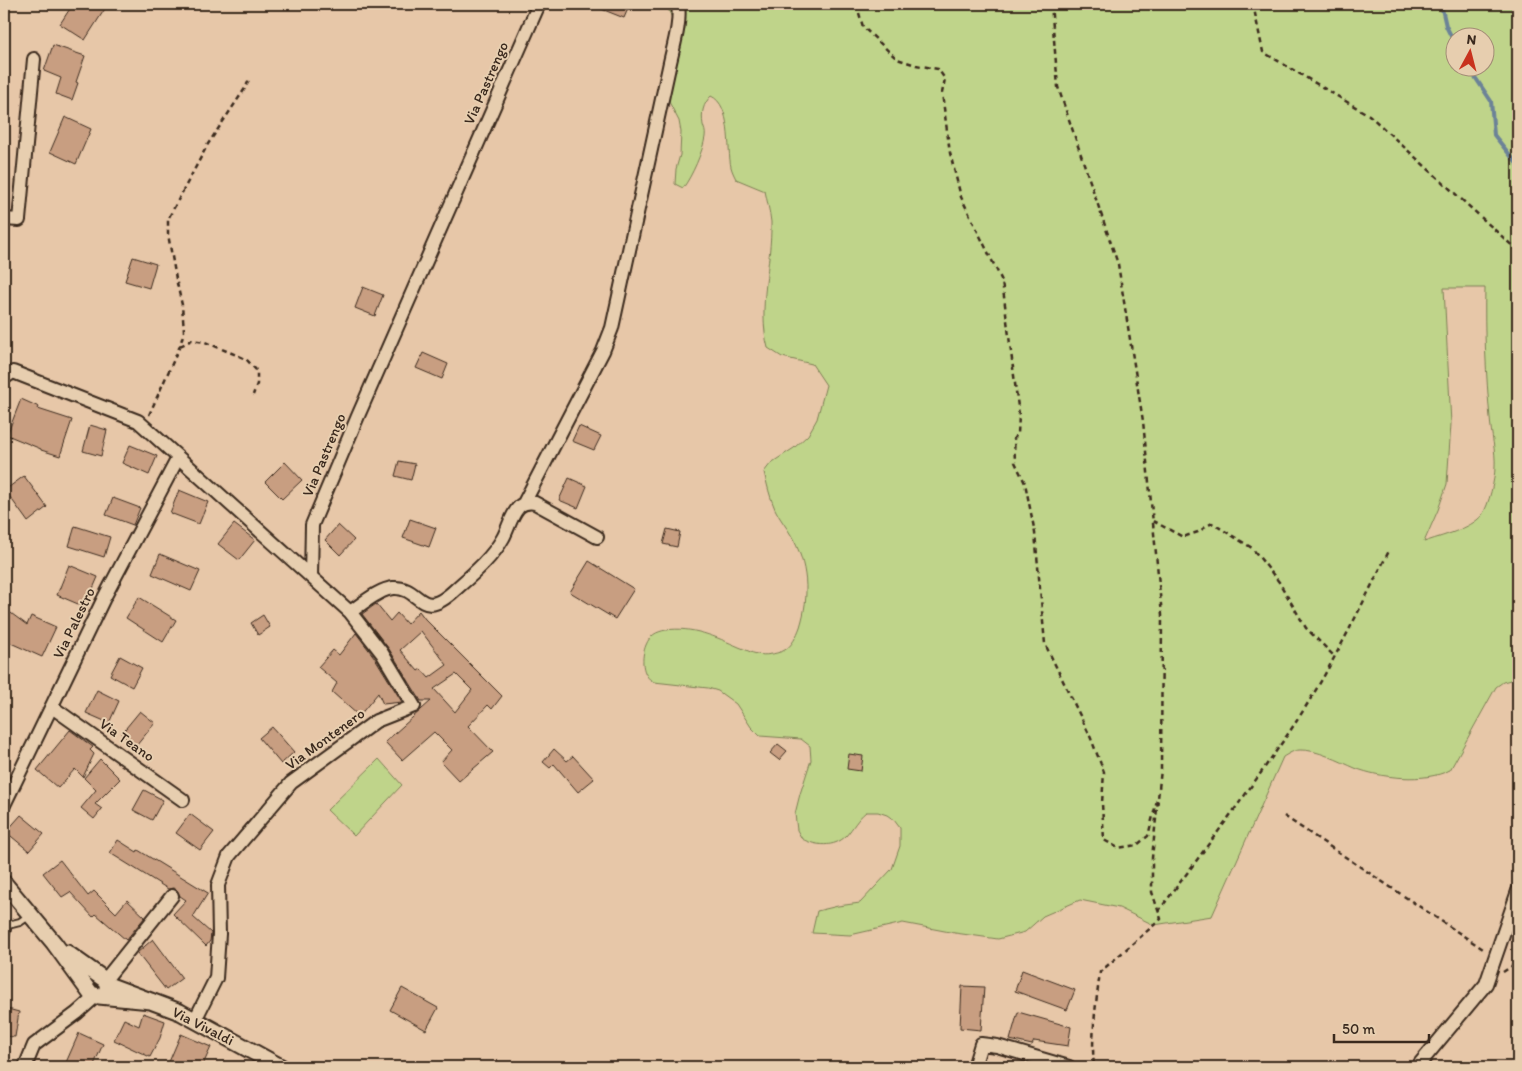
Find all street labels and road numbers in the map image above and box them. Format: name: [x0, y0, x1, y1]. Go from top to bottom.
street label: Via Pastrengo: [460, 39, 512, 127]
street label: Via Pastrengo: [298, 411, 350, 499]
street label: Via Palestro: [49, 584, 99, 662]
street label: Via Montenero: [282, 704, 368, 774]
street label: Via Teano: [96, 715, 158, 765]
street label: Via Vivaldi: [169, 1003, 237, 1049]

